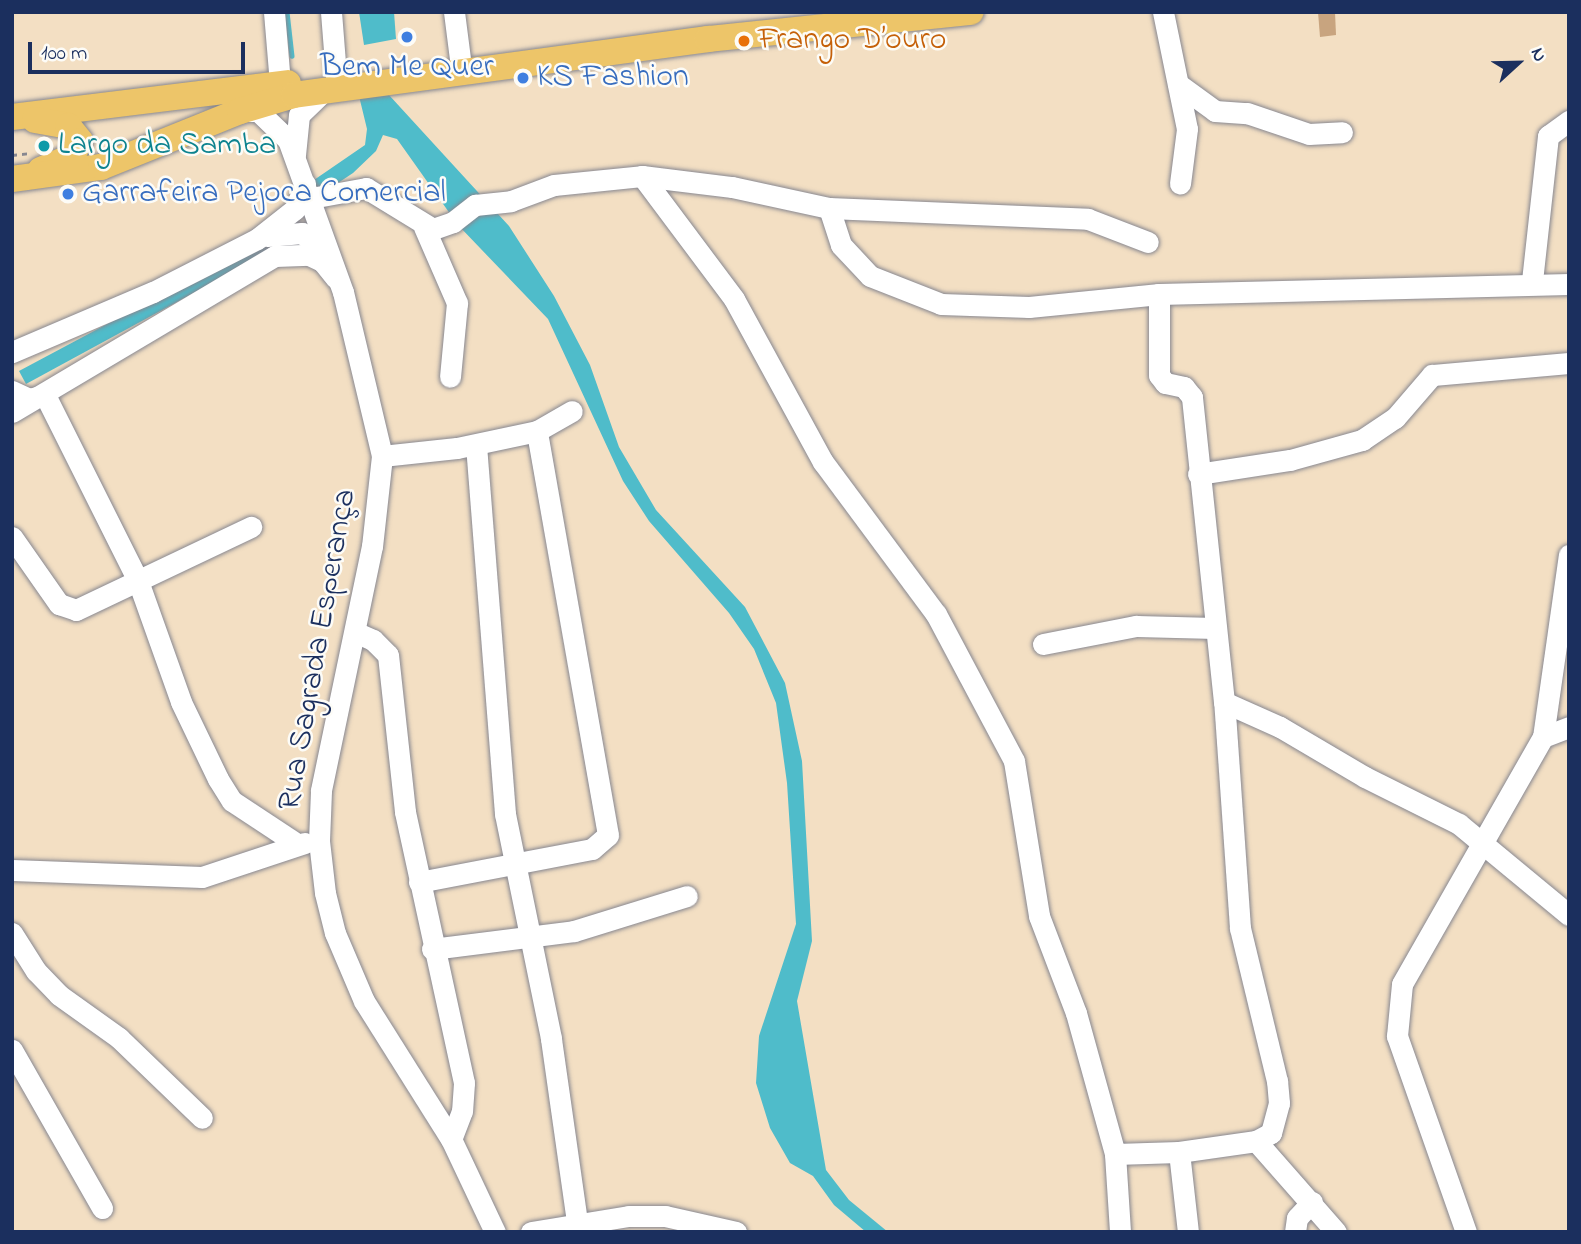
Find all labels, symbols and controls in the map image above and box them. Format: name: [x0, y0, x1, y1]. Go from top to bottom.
place label: Frango D’ouro: [758, 22, 946, 60]
scale bar: [32, 28, 248, 72]
north arrow: [1483, 28, 1553, 98]
marker: Bem Me Quer: [399, 29, 415, 45]
marker: Frango D’ouro: [736, 33, 752, 49]
text: 100 m: [41, 39, 87, 69]
text: N: [1523, 44, 1553, 66]
place label: Bem Me Quer: [320, 49, 494, 87]
place label: KS Fashion: [537, 59, 689, 97]
marker: KS Fashion: [515, 70, 531, 86]
place label: Largo da Samba: [58, 127, 276, 165]
marker: Largo da Samba: [36, 138, 52, 154]
place label: Garrafeira Pejoca Comercial: [82, 175, 446, 213]
marker: Garrafeira Pejoca Comercial: [60, 186, 76, 202]
street label: Rua Sagrada Esperança: [272, 486, 366, 814]

